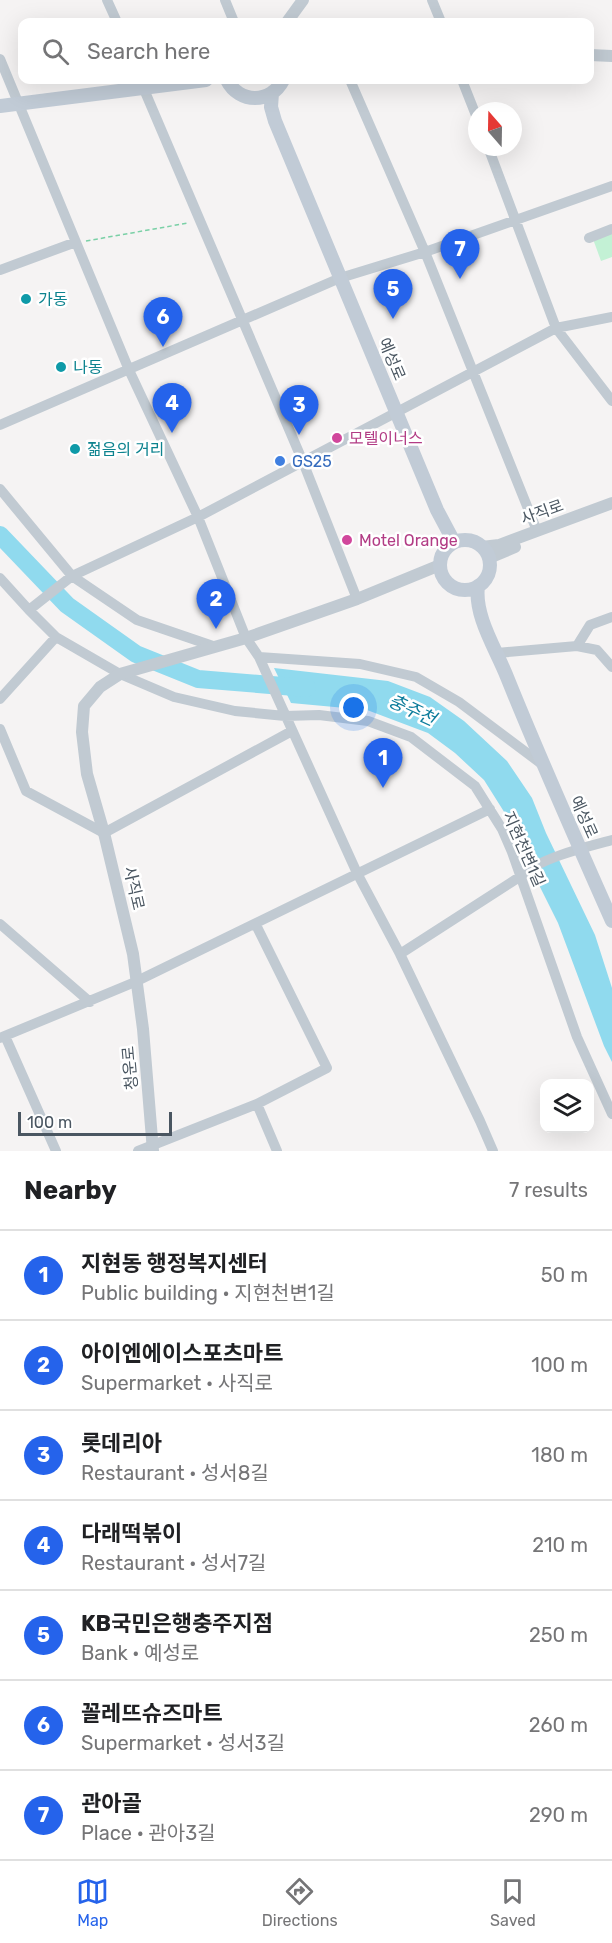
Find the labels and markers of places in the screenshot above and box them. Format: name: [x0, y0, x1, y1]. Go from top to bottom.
pin: 7: [440, 230, 480, 279]
pin: 5: [374, 270, 412, 319]
place label: 가동: [38, 290, 68, 309]
marker: 가동: [19, 292, 33, 306]
pin: 6: [144, 298, 182, 347]
place label: 나동: [73, 358, 103, 377]
marker: 나동: [54, 360, 68, 374]
pin: 4: [152, 384, 192, 433]
pin: 3: [280, 386, 318, 435]
place label: 모텔이너스: [349, 429, 423, 448]
marker: 모텔이너스: [330, 431, 344, 445]
place label: 젊음의 거리: [87, 440, 165, 459]
marker: 젊음의 거리: [68, 442, 82, 456]
place label: GS25: [292, 452, 332, 471]
marker: GS25: [273, 454, 287, 468]
place label: Motel Orange: [359, 531, 458, 550]
marker: Motel Orange: [340, 533, 354, 547]
pin: 2: [196, 580, 236, 629]
pin: 1: [364, 738, 403, 788]

